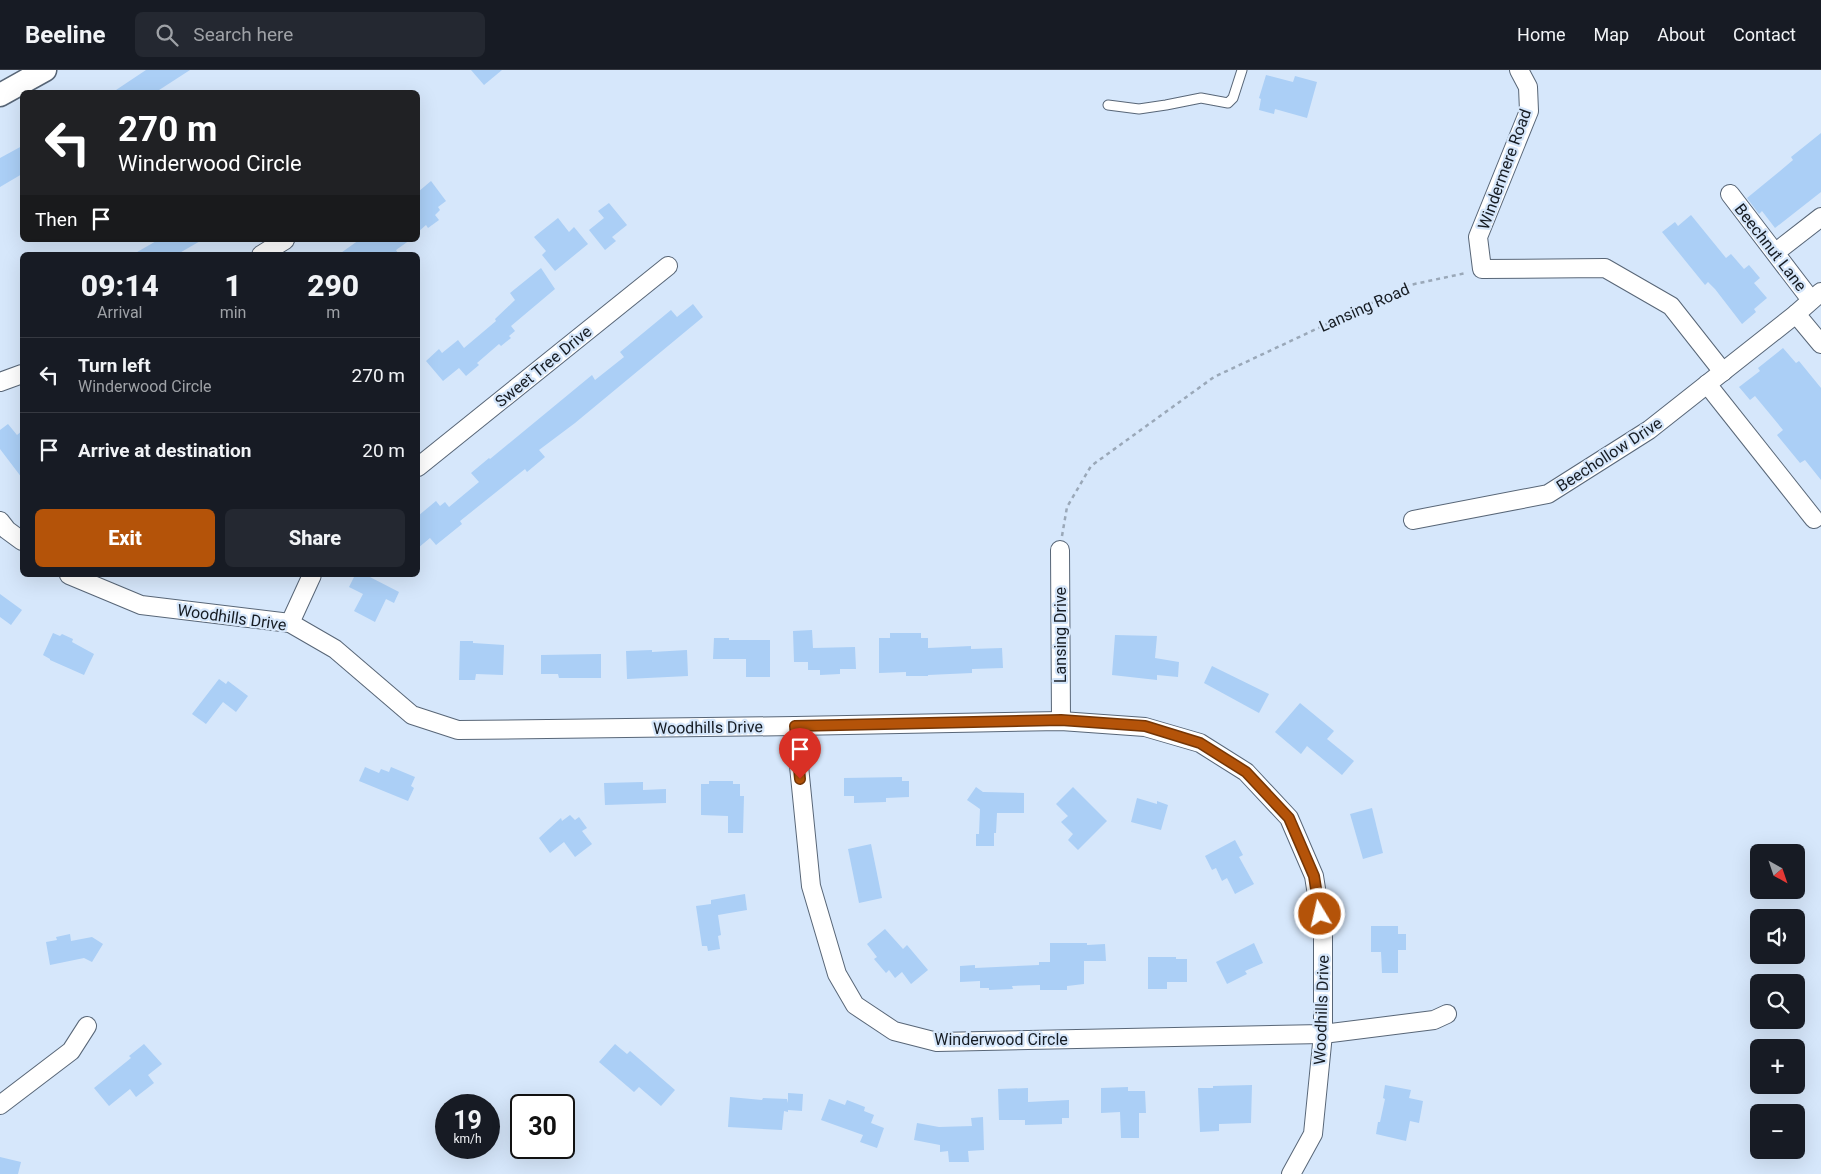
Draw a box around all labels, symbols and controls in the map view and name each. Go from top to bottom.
search box [135,12,485,57]
text: Beeline [25,21,105,49]
icon: search [153,21,181,49]
text: Search here [193,23,293,46]
text: Home [1517,24,1566,45]
text: Map [1594,24,1629,45]
text: About [1657,24,1705,45]
text: Contact [1733,24,1796,45]
street label: Windermere Road [1474,106,1535,232]
text: 270 m [118,109,217,150]
icon: left [35,110,100,175]
text: Winderwood Circle [118,151,302,176]
street label: Beechnut Lane [1731,200,1811,295]
icon: arrive [87,205,115,233]
text: Then [35,208,77,231]
text: 09:14 [81,268,159,303]
text: 1 [224,268,242,303]
text: 290 [307,268,359,303]
street label: Lansing Road [1316,279,1412,336]
text: Arrival [97,303,143,322]
text: min [220,303,246,322]
text: m [326,303,340,322]
street label: Sweet Tree Drive [491,322,595,411]
text: Turn left [78,354,151,377]
icon: left [35,361,63,389]
text: 270 m [352,364,405,387]
text: Winderwood Circle [78,377,212,396]
street label: Beechollow Drive [1553,413,1666,496]
icon: arrive [35,436,63,464]
text: Arrive at destination [78,439,251,462]
text: 20 m [362,439,405,462]
button: Exit [35,509,215,567]
button: Share [225,509,405,567]
street label: Lansing Drive [1051,587,1070,683]
street label: Woodhills Drive [176,600,288,635]
street label: Woodhills Drive [653,717,763,738]
pin [779,728,821,779]
icon: arrive [786,735,814,763]
north arrow [1750,844,1805,899]
map controls [1750,844,1805,1159]
position arrow [1293,887,1345,939]
button: sound [1750,909,1805,964]
street label: Woodhills Drive [1310,955,1333,1065]
button: search [1750,974,1805,1029]
street label: Winderwood Circle [934,1030,1068,1049]
button: + [1750,1039,1805,1094]
speed limit sign: 30 [510,1094,575,1159]
button: − [1750,1104,1805,1159]
text: 19 [453,1106,482,1135]
text: km/h [453,1132,482,1146]

